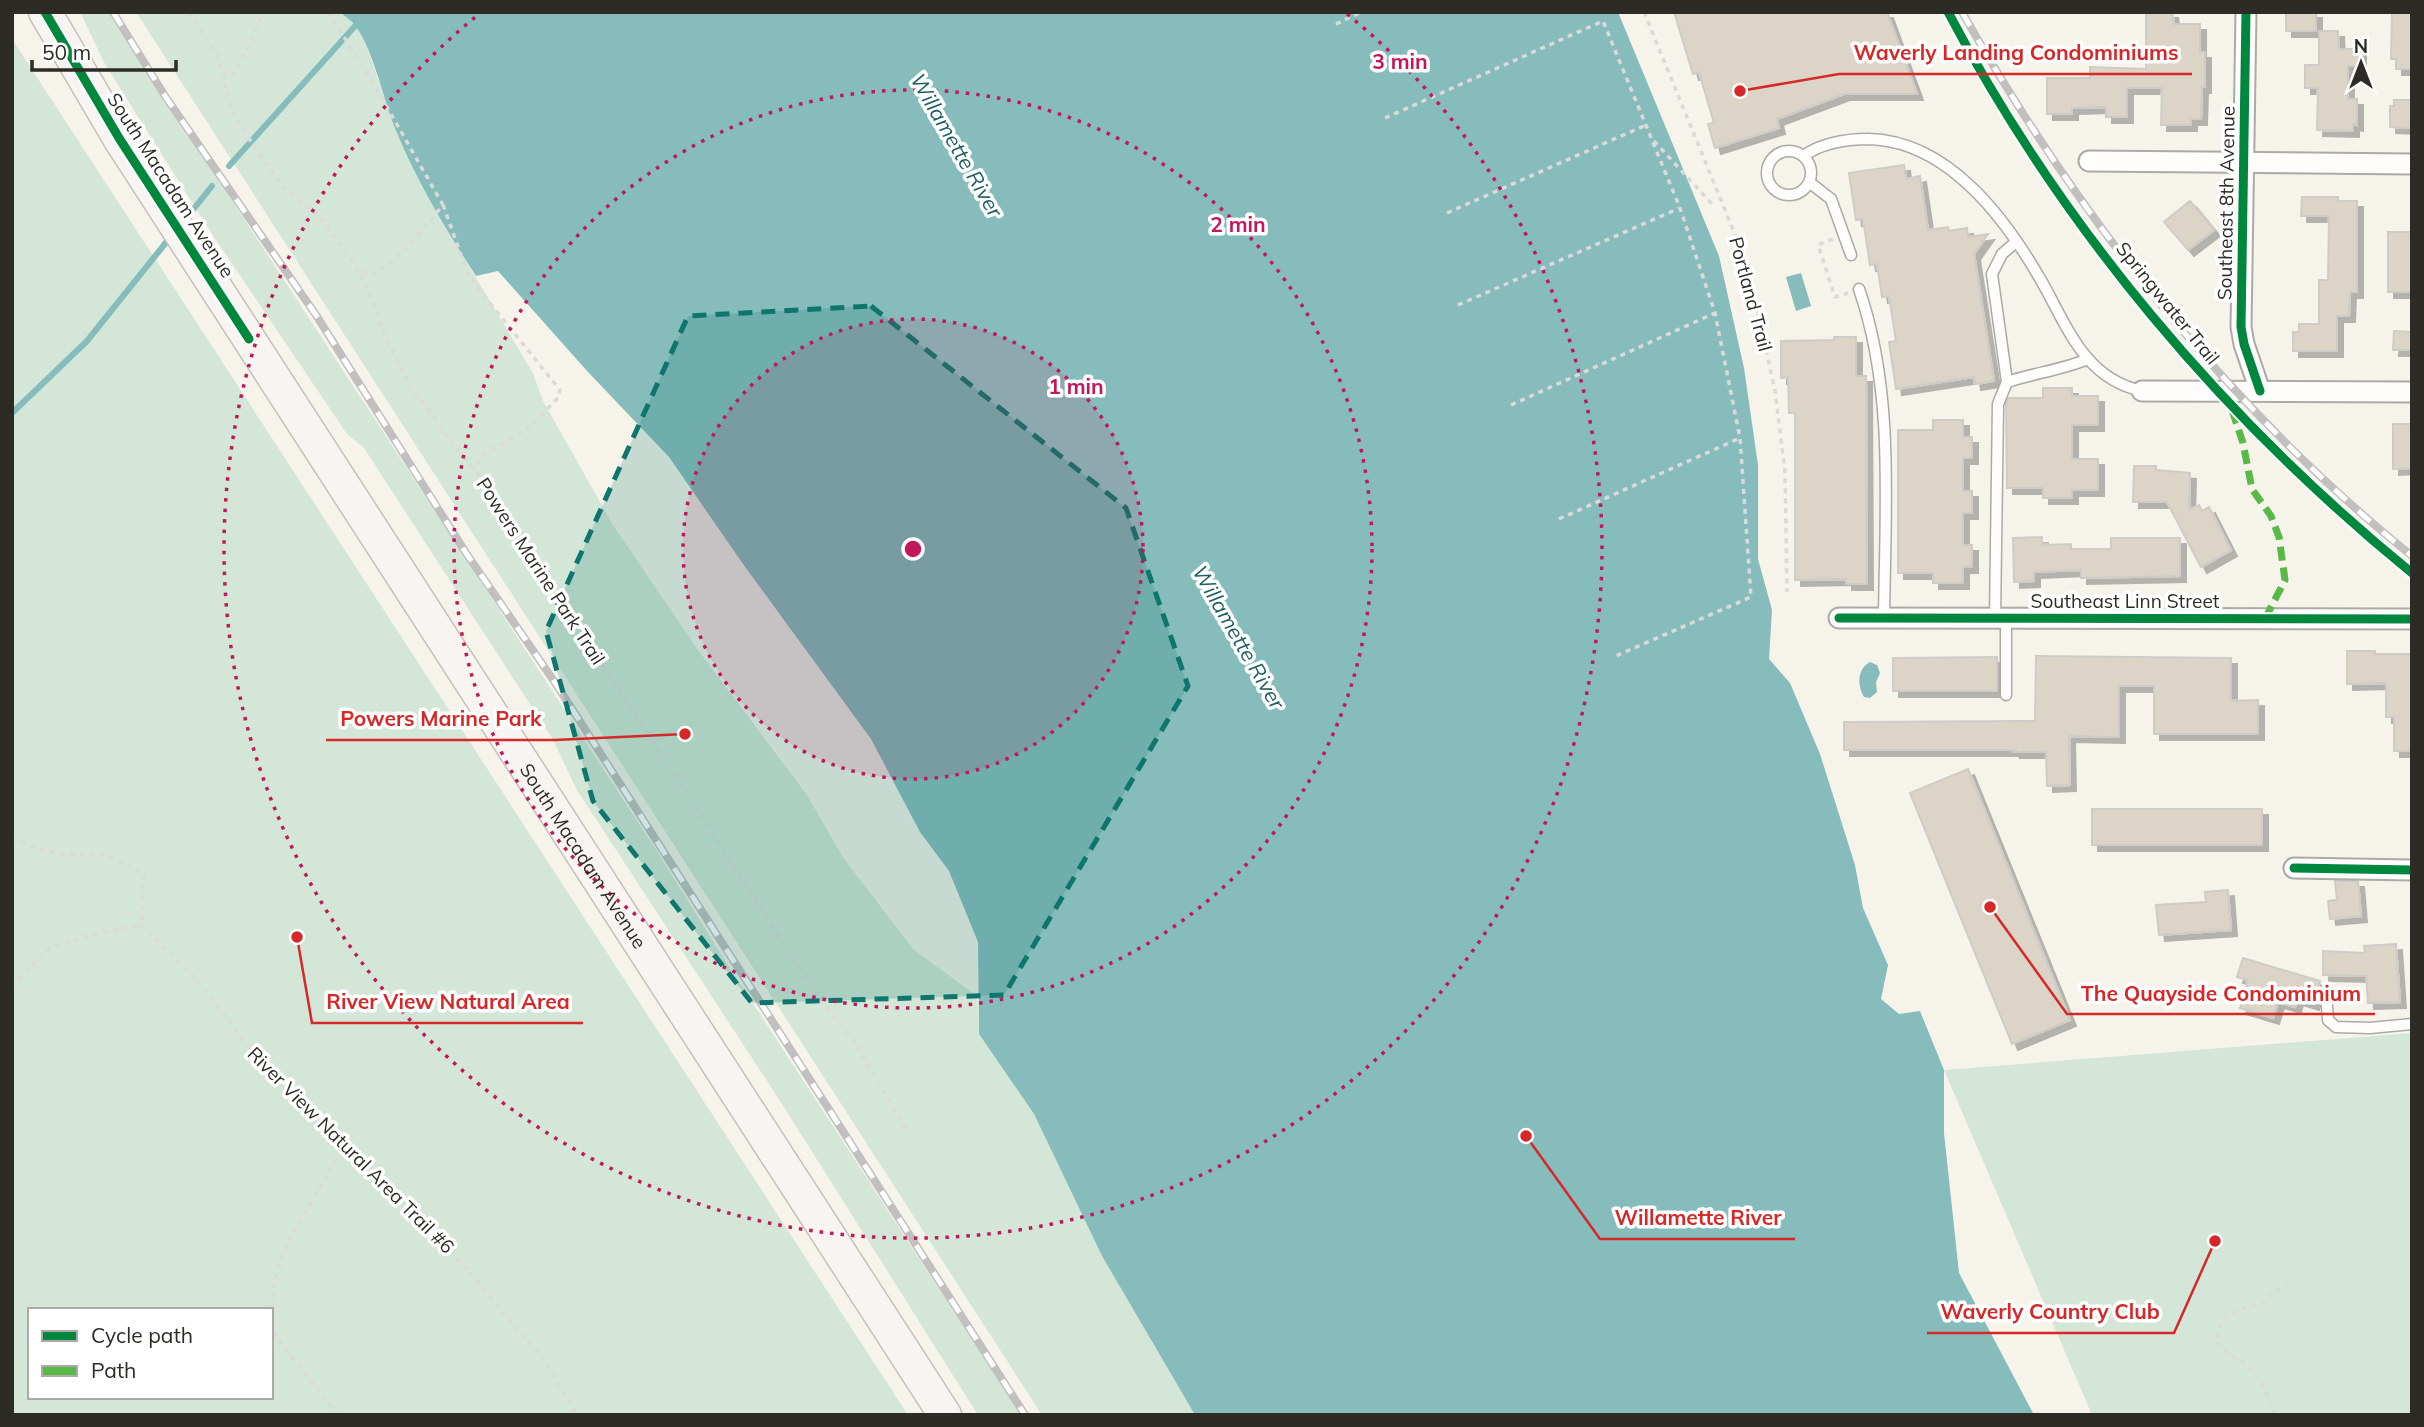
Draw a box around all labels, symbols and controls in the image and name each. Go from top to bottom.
scale bar [32,28,175,72]
north arrow [2326,28,2396,98]
callout: Waverly Landing Condominiums [1839,32,2192,74]
text: N [2354,34,2368,58]
text: 50 m [42,39,91,65]
text: Waverly Landing Condominiums [1854,39,2178,65]
text: 3 min [1372,48,1428,74]
water label: Willamette River [905,69,1009,223]
street label: South Macadam Avenue [102,88,240,282]
street label: Southeast 8th Avenue [2212,106,2240,300]
text: 2 min [1210,211,1266,237]
street label: Portland Trail [1724,234,1778,354]
street label: Springwater Trail [2111,237,2225,369]
text: 1 min [1048,373,1104,399]
street label: Powers Marine Park Trail [471,473,611,669]
centre of rings [901,537,925,561]
water label: Willamette River [1187,561,1291,715]
street label: Southeast Linn Street [2031,589,2220,613]
callout: Powers Marine Park [326,698,555,740]
text: Powers Marine Park [340,705,542,731]
street label: South Macadam Avenue [515,759,652,953]
callout: The Quayside Condominium [2067,972,2375,1014]
text: The Quayside Condominium [2081,980,2361,1006]
callout: River View Natural Area [312,981,583,1023]
text: River View Natural Area [326,988,570,1014]
street label: River View Natural Area Trail #6 [243,1042,459,1258]
callout: Willamette River [1600,1197,1795,1239]
text: Willamette River [1614,1204,1782,1230]
callout: Waverly Country Club [1927,1291,2174,1333]
text: Waverly Country Club [1940,1298,2160,1324]
legend [28,1308,273,1399]
text: Cycle path [91,1322,193,1348]
text: Path [91,1357,136,1383]

